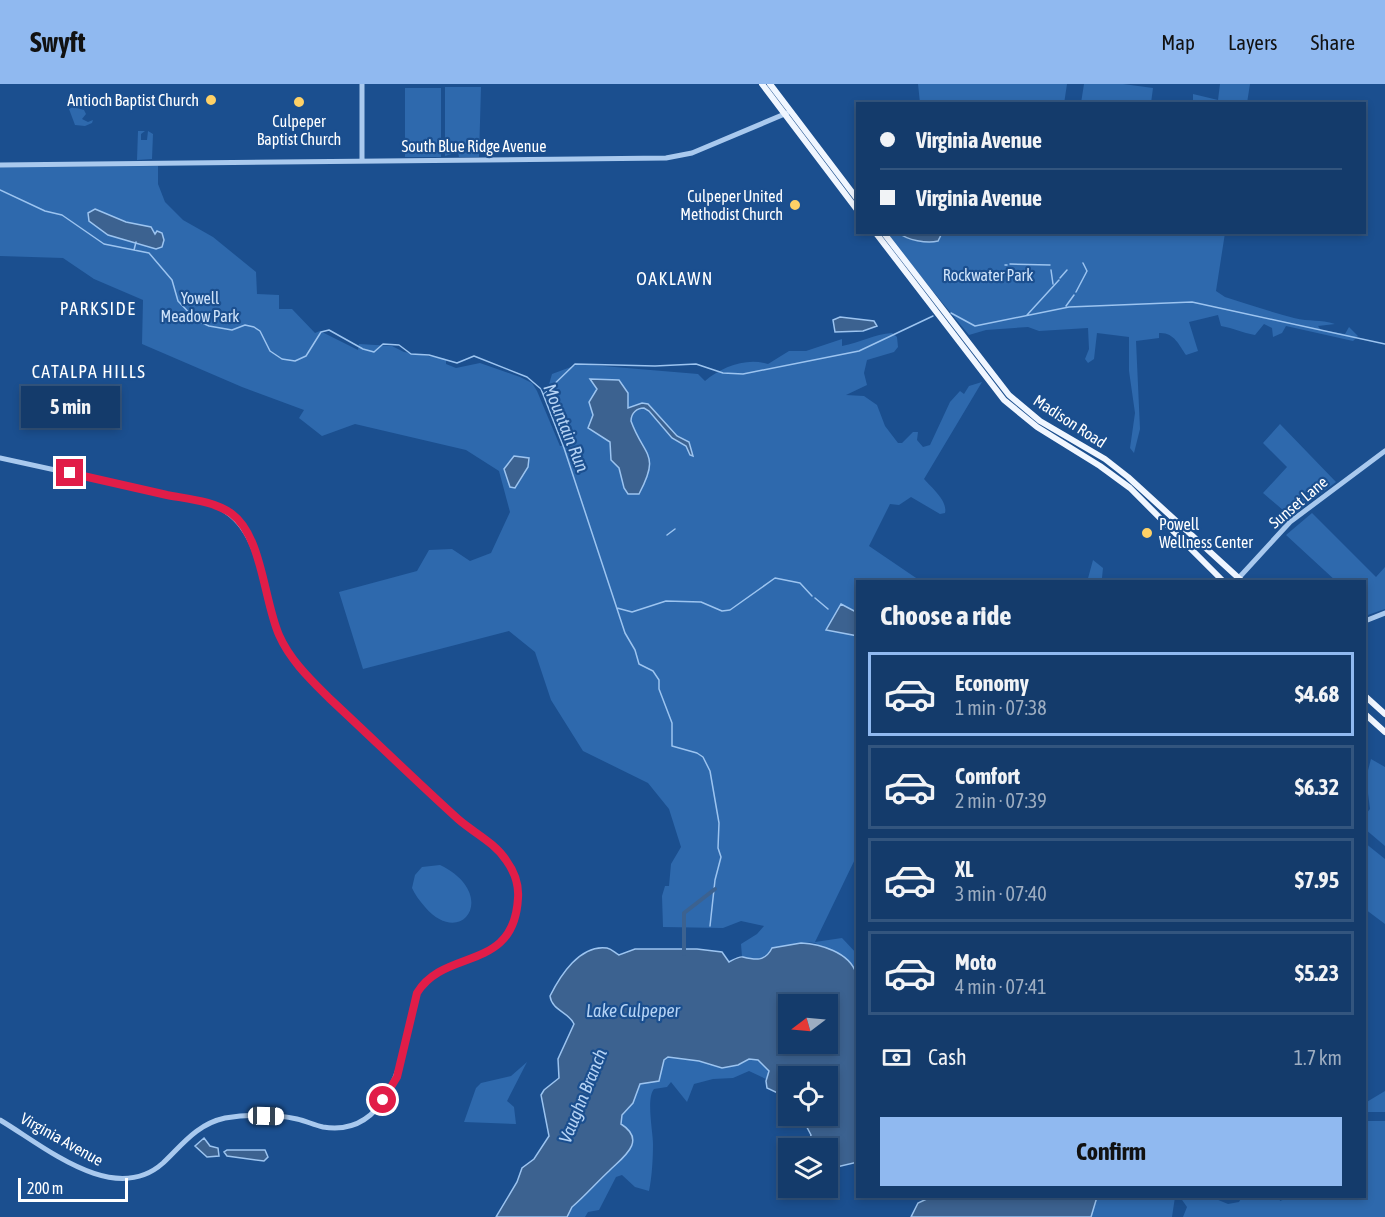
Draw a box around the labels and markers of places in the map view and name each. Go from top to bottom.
place label: Antioch Baptist Church [67,91,199,110]
marker: Antioch Baptist Church [204,93,218,107]
marker: Culpeper Baptist Church [292,95,306,109]
place label: Culpeper Baptist Church [257,112,341,149]
place label: Culpeper United Methodist Church [680,187,783,223]
marker: Culpeper United Methodist Church [788,198,802,212]
place label: Powell Wellness Center [1159,515,1253,551]
marker: Powell Wellness Center [1140,526,1154,540]

